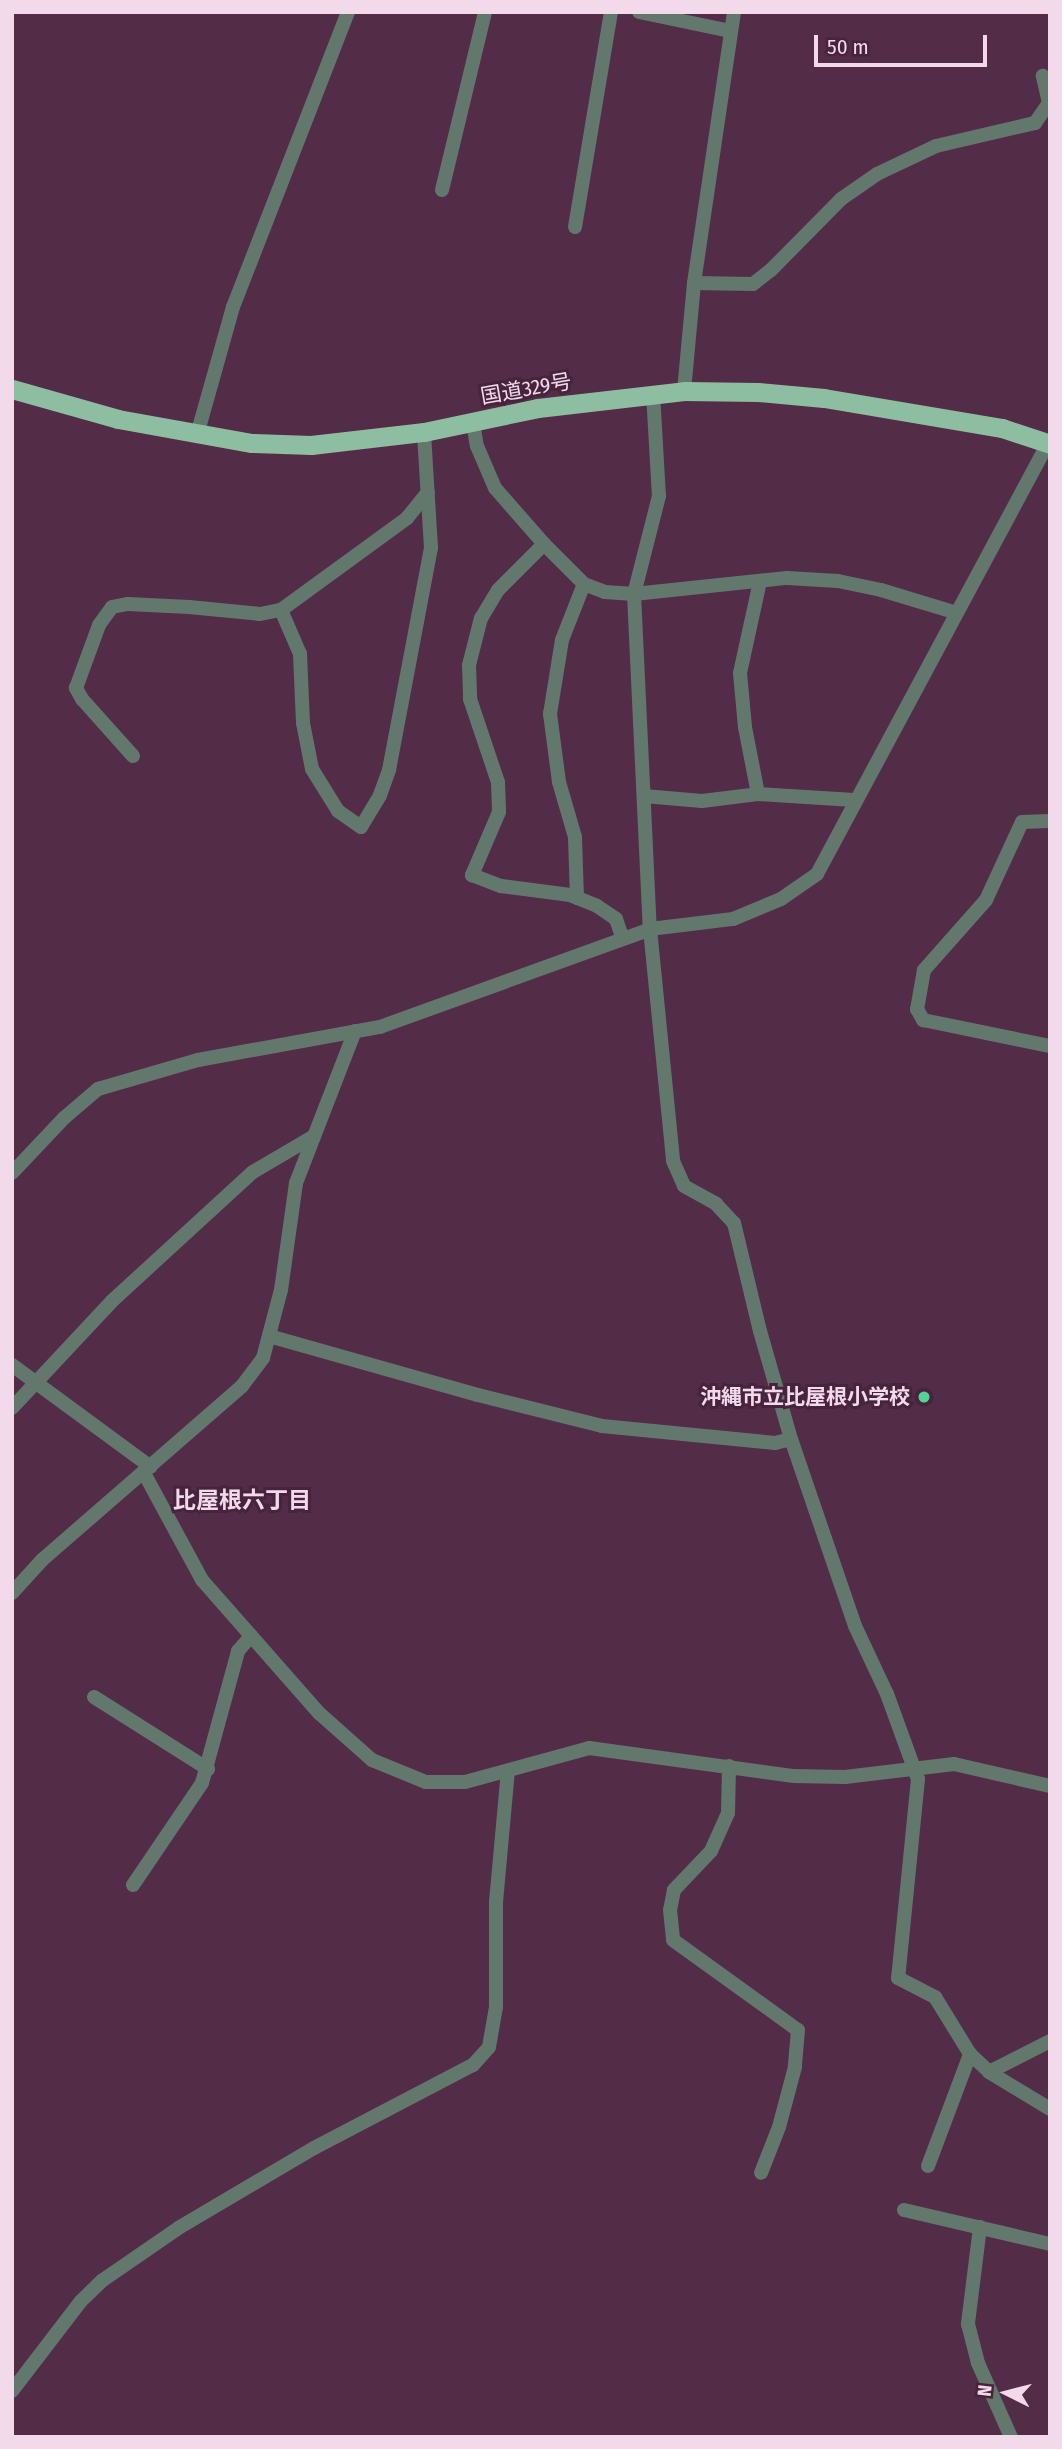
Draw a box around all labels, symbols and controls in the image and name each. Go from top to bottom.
scale bar [817,21,990,65]
text: 50 m [827,34,869,60]
street label: 国道329号 [479,369,573,409]
place label: 沖縄市立比屋根小学校 [700,1384,910,1410]
marker: 沖縄市立比屋根小学校 [916,1389,932,1405]
district label: 比屋根六丁目 [173,1486,311,1514]
north arrow [971,2358,1041,2428]
text: N [973,2384,997,2398]

